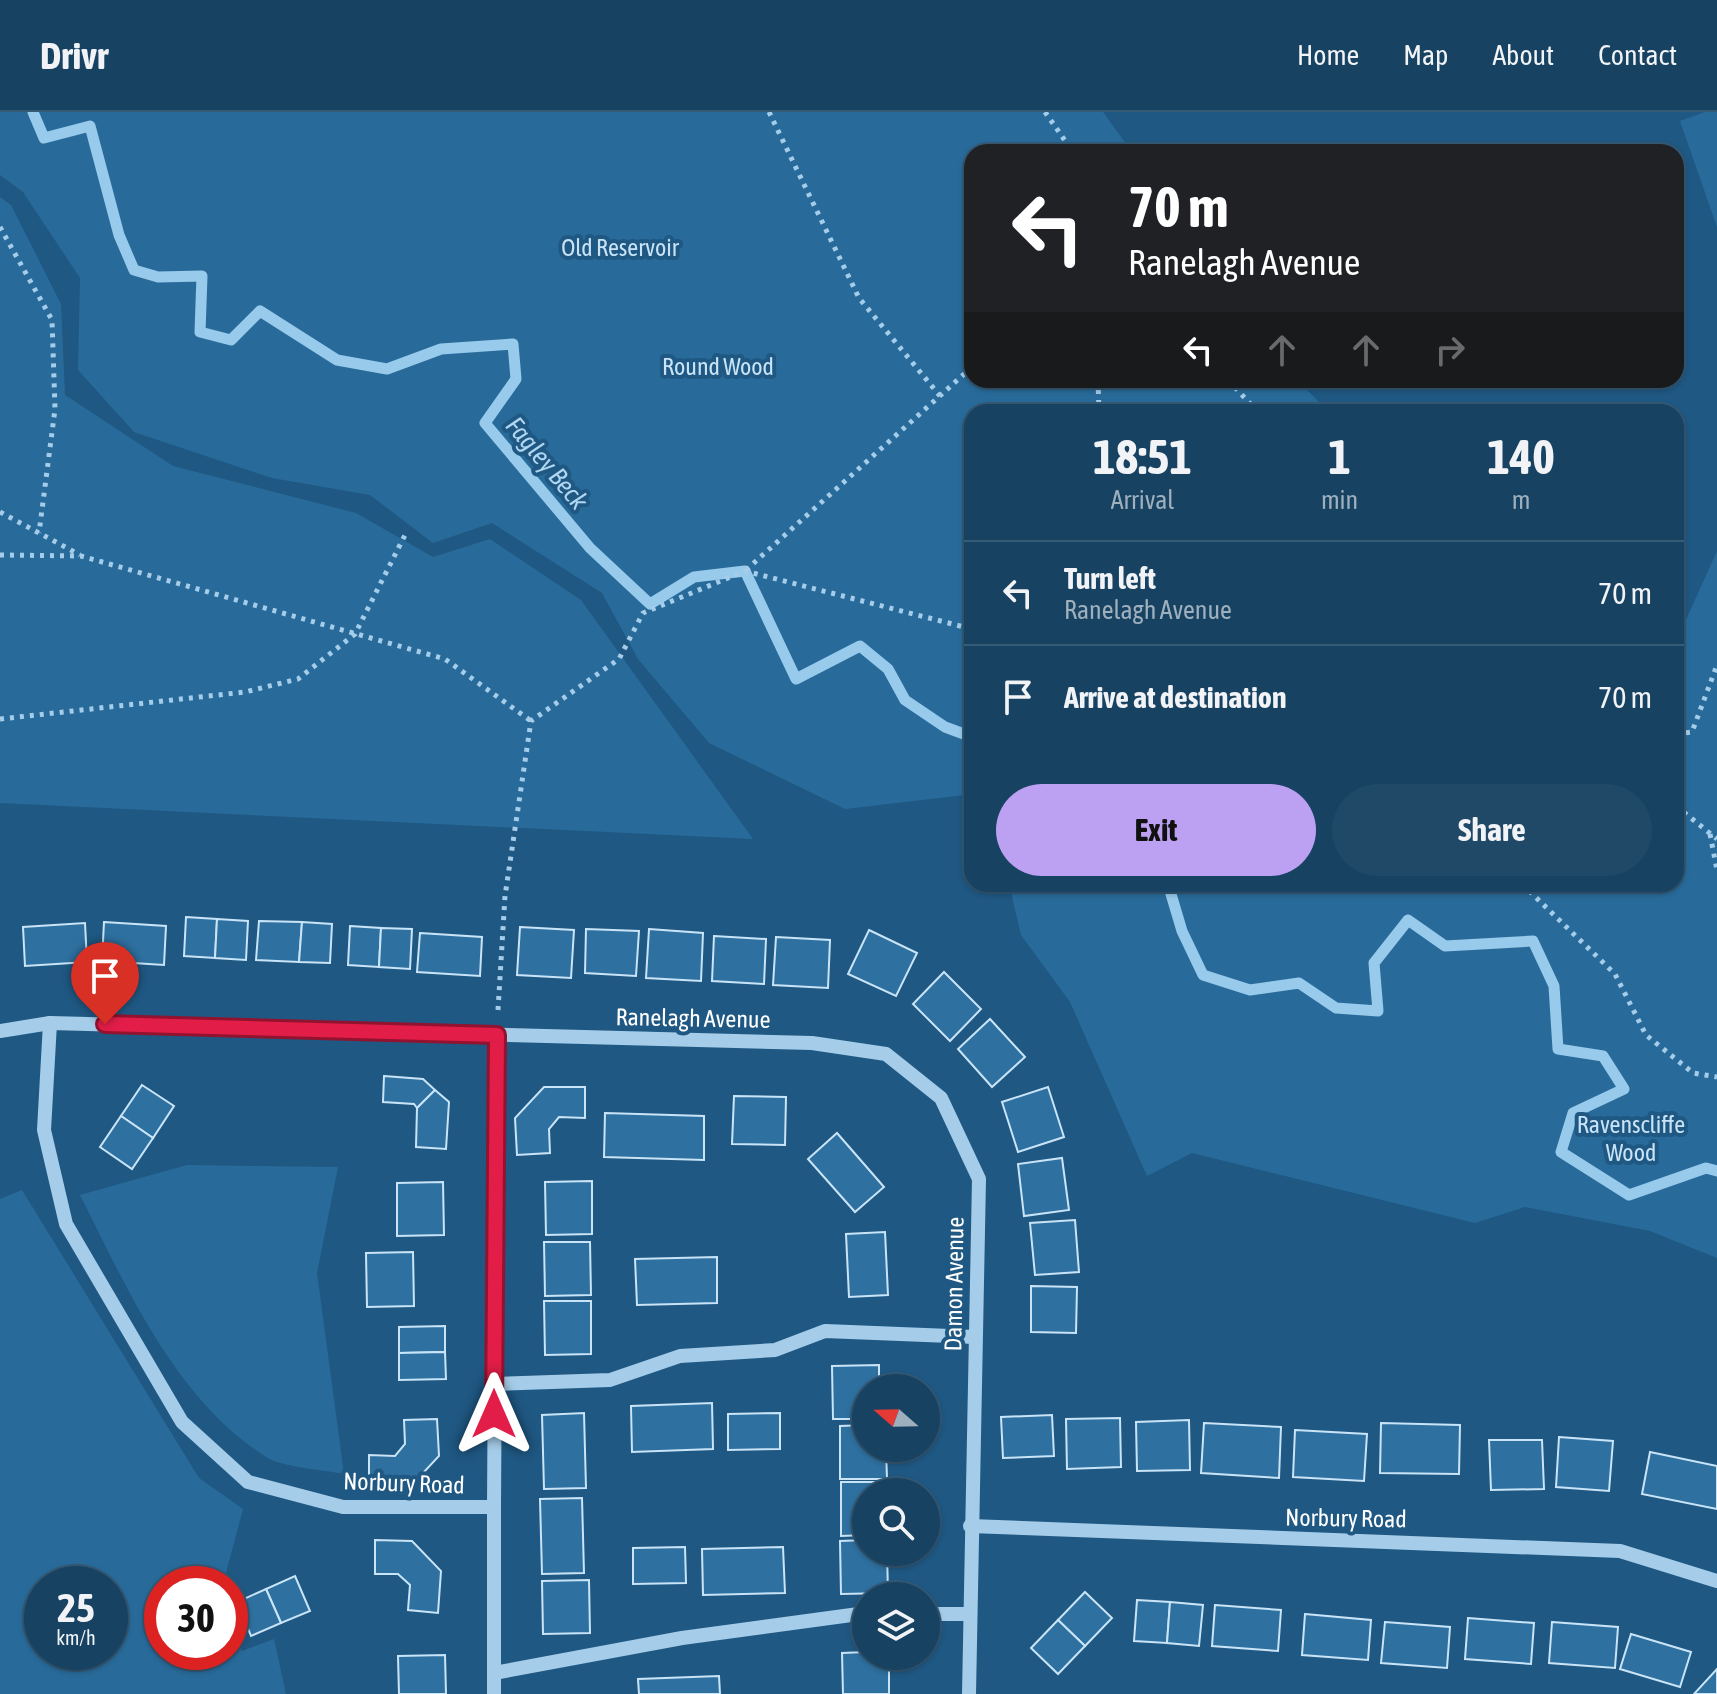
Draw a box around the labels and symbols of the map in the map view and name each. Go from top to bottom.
park label: Old Reservoir [561,234,680,261]
park label: Round Wood [662,353,774,380]
water label: Fagley Beck [500,411,595,516]
pin [71,942,139,1024]
street label: Ranelagh Avenue [615,1003,771,1033]
park label: Ravenscliffe Wood [1577,1111,1685,1166]
street label: Damon Avenue [939,1217,969,1351]
position arrow [452,1372,536,1456]
north arrow [852,1374,940,1462]
street label: Norbury Road [343,1467,465,1499]
street label: Norbury Road [1285,1503,1407,1533]
speed limit sign: 30 [144,1566,248,1670]

